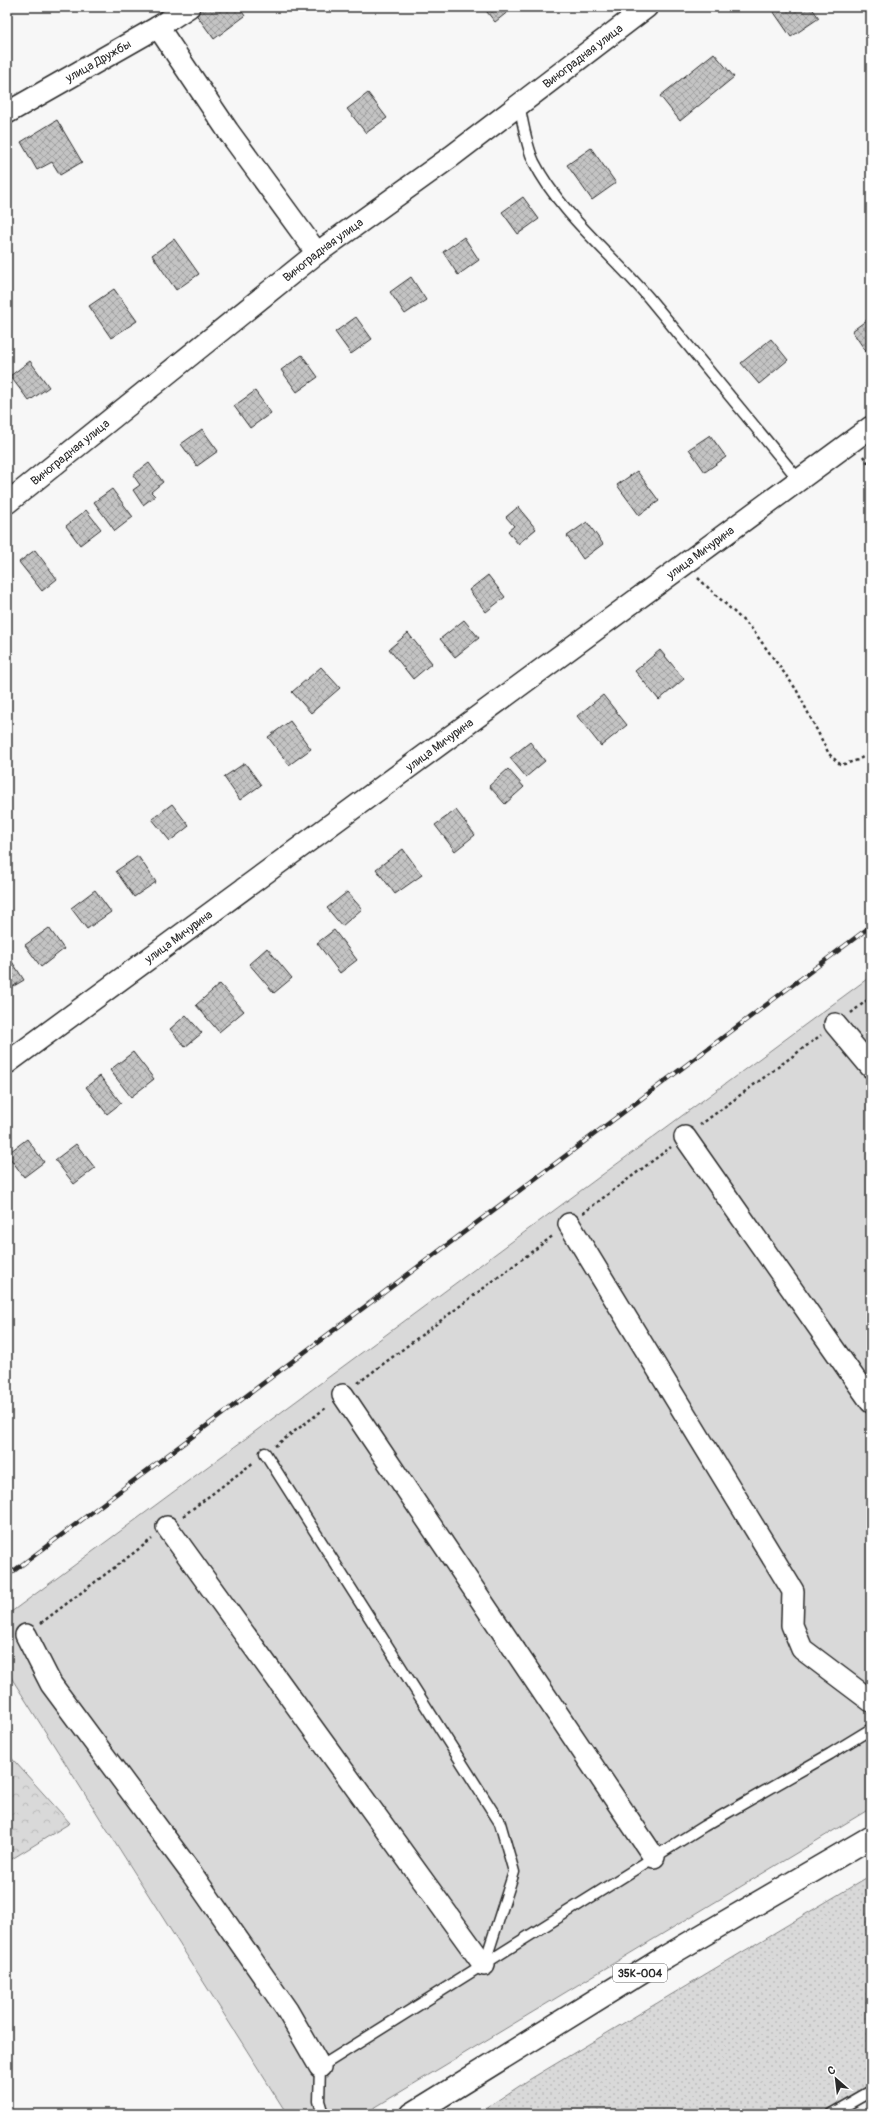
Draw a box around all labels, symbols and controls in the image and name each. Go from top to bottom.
street label: Виноградная улица [540,20,626,91]
street label: улица Дружбы [62,36,134,86]
street label: Виноградная улица [280,214,367,285]
street label: Виноградная улица [28,416,113,488]
street label: улица Мичурина [663,523,738,583]
street label: улица Мичурина [402,715,477,775]
street label: улица Мичурина [141,907,216,967]
road number: 35К-004 [613,1964,667,1982]
north arrow [816,2059,856,2099]
text: С [825,2063,838,2078]

